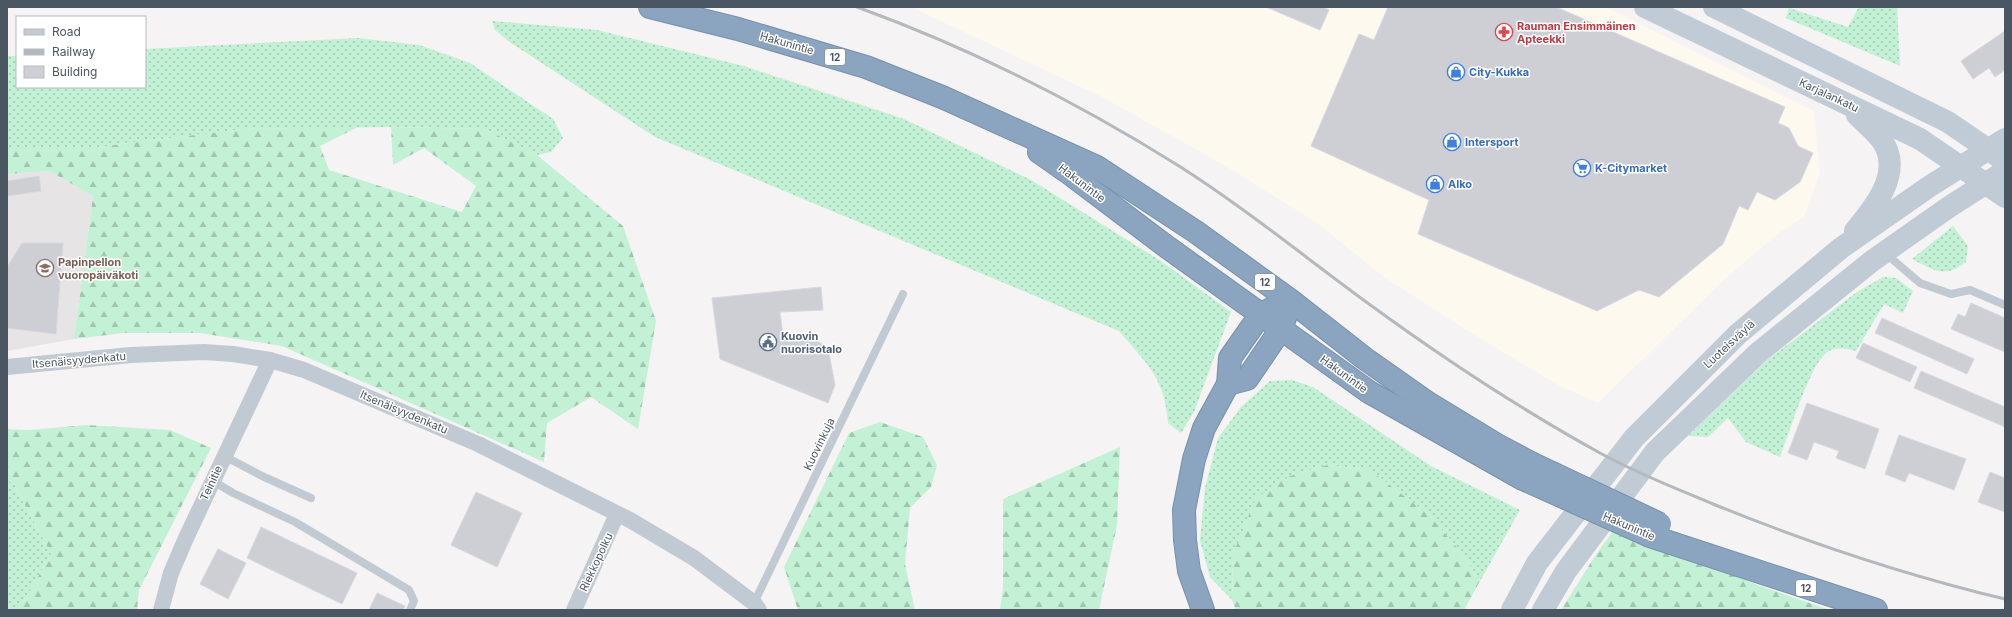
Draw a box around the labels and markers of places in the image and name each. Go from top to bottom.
place label: Rauman Ensimmäinen Apteekki [1517,19,1636,46]
pharmacy icon: Rauman Ensimmäinen Apteekki [1494,22,1514,42]
shop icon: City-Kukka [1446,62,1466,82]
place label: City-Kukka [1469,65,1529,79]
shop icon: Intersport [1442,132,1462,152]
place label: Intersport [1465,135,1518,149]
supermarket icon: K-Citymarket [1572,158,1592,178]
place label: K-Citymarket [1595,161,1667,175]
shop icon: Alko [1425,174,1445,194]
place label: Alko [1448,177,1472,191]
place label: Papinpellon vuoropäiväkoti [58,255,138,282]
school or university icon: Papinpellon vuoropäiväkoti [35,258,55,278]
place label: Kuovin nuorisotalo [781,329,842,356]
public building icon: Kuovin nuorisotalo [758,332,778,352]

